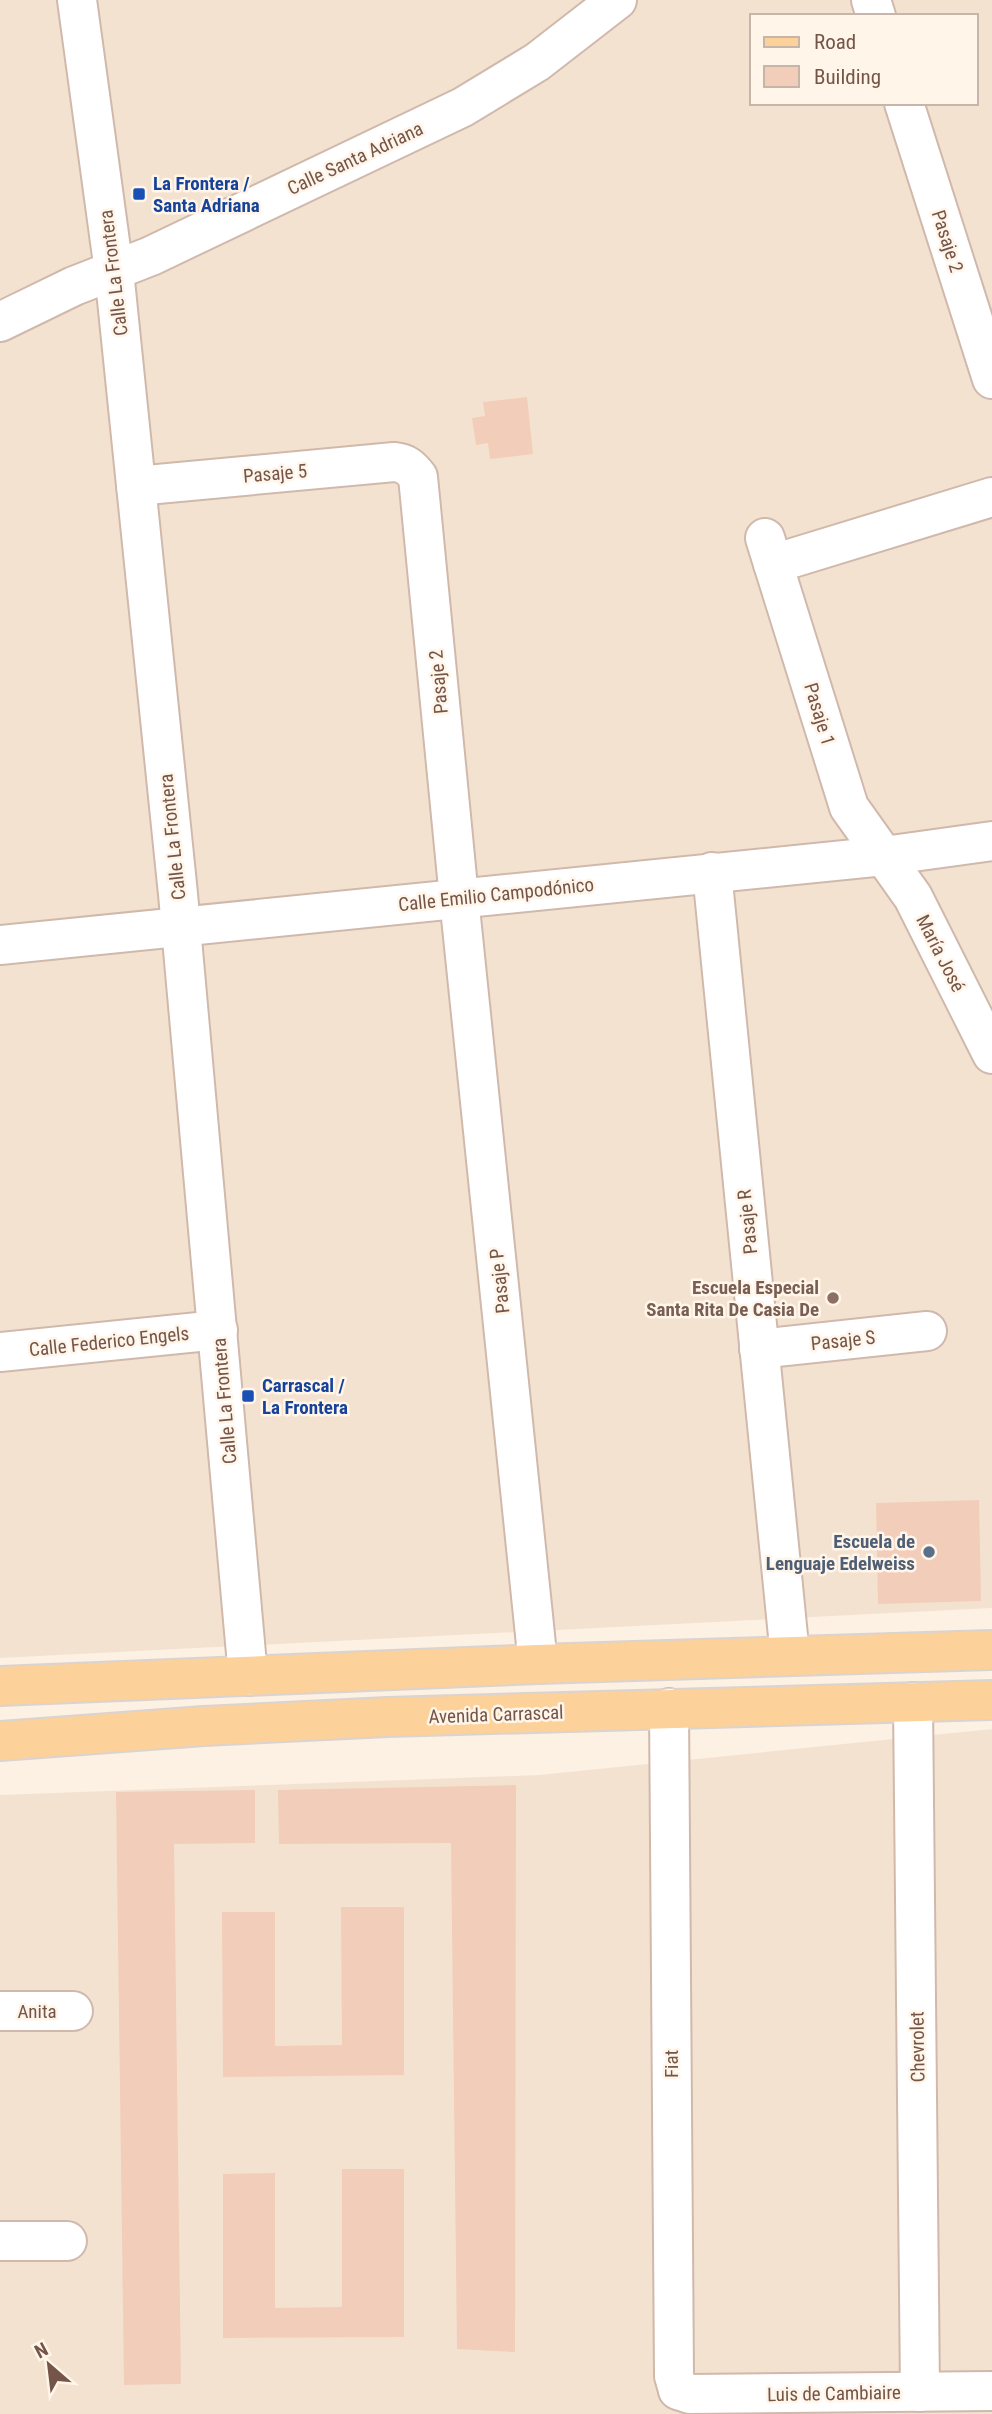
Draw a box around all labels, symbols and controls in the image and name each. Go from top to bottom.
legend [750,14,978,105]
text: Road [814,30,856,54]
text: Building [814,65,881,89]
street label: Calle Santa Adriana [284,117,427,200]
place label: La Frontera / Santa Adriana [153,172,260,217]
marker: La Frontera / Santa Adriana [131,186,147,202]
street label: Pasaje 2 [927,207,968,275]
street label: Calle La Frontera [94,209,133,337]
street label: Pasaje 5 [242,459,308,488]
street label: Pasaje 2 [424,649,453,715]
street label: Pasaje 1 [799,680,840,748]
street label: Calle La Frontera [154,773,191,901]
street label: Calle Emilio Campodónico [397,873,595,916]
street label: María José [911,911,970,996]
street label: Pasaje R [733,1188,762,1255]
street label: Pasaje P [485,1247,514,1315]
place label: Escuela Especial Santa Rita De Casia De [646,1276,819,1321]
marker: Escuela Especial Santa Rita De Casia De [825,1290,841,1306]
street label: Calle Federico Engels [28,1322,190,1361]
street label: Pasaje S [810,1326,877,1355]
street label: Calle La Frontera [208,1337,241,1465]
place label: Carrascal / La Frontera [262,1374,348,1419]
marker: Carrascal / La Frontera [240,1388,256,1404]
place label: Escuela de Lenguaje Edelweiss [766,1530,915,1575]
marker: Escuela de Lenguaje Edelweiss [921,1544,937,1560]
street label: Avenida Carrascal [428,1701,564,1728]
street label: Anita [17,2000,57,2023]
street label: Chevrolet [905,2011,930,2083]
street label: Fiat [660,2050,683,2078]
north arrow [14,2330,84,2400]
text: N [31,2338,52,2363]
street label: Luis de Cambiaire [767,2381,901,2406]

